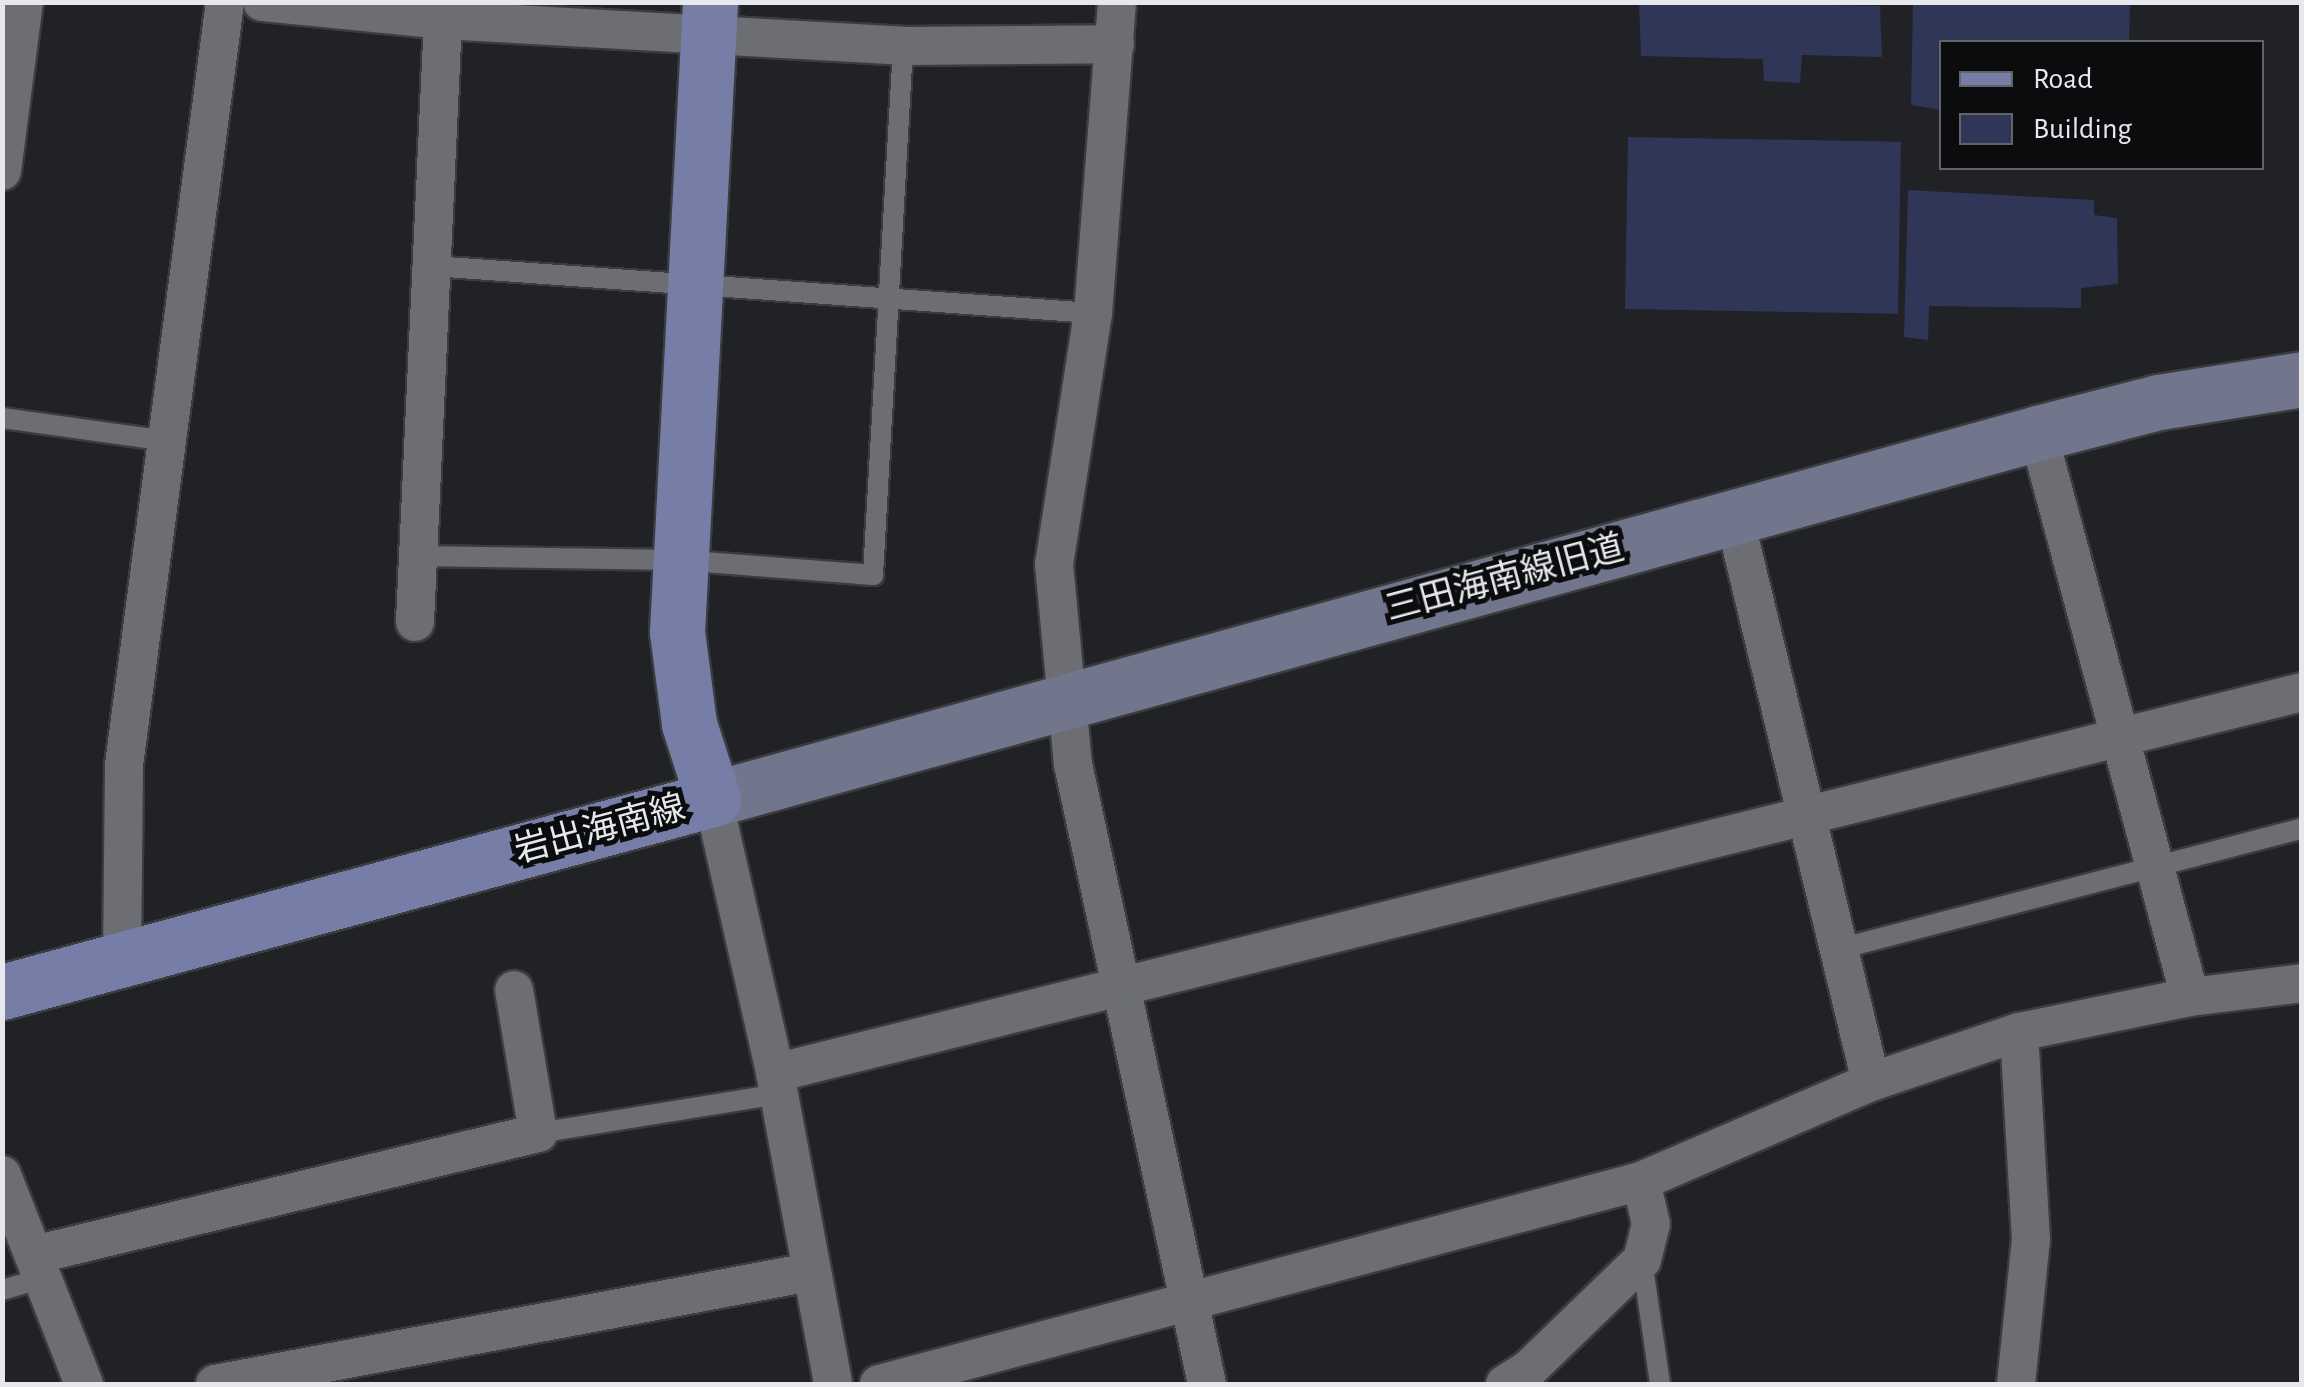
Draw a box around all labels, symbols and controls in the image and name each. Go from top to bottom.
legend [1939,40,2264,170]
text: Road [2033,64,2093,94]
text: Building [2033,114,2132,144]
street label: 三田海南線旧道 [1381,527,1629,631]
street label: 岩出海南線 [510,787,690,873]

